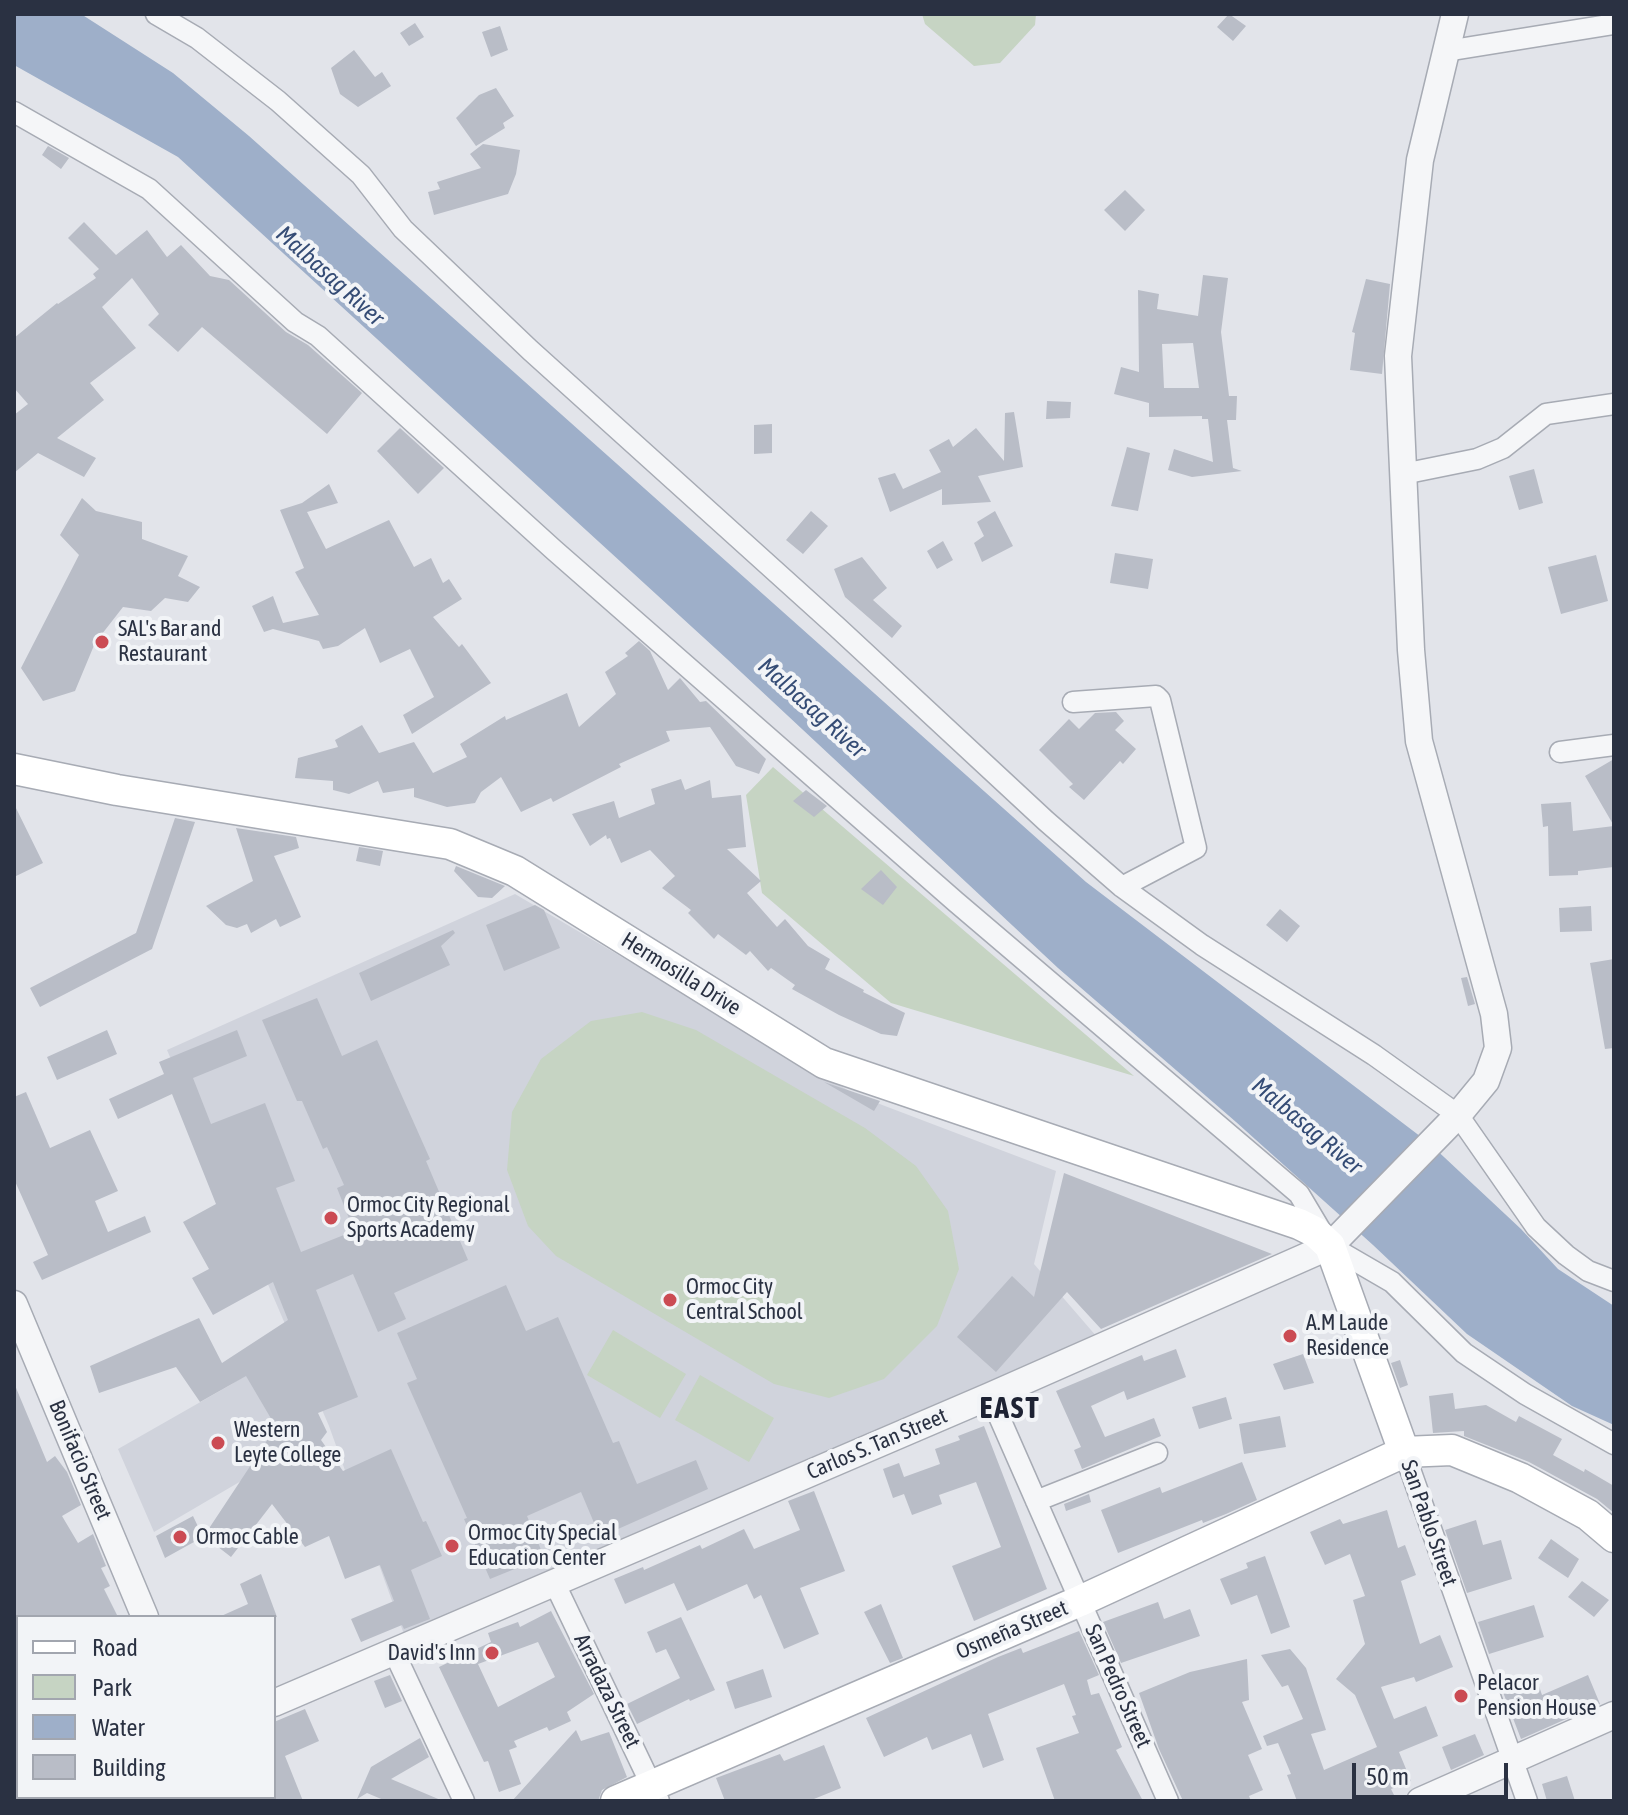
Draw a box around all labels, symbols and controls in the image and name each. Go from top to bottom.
water label: Malbasag River [270,220,390,332]
place label: SAL's Bar and Restaurant [118,616,221,668]
marker: SAL's Bar and Restaurant [93,633,111,651]
water label: Malbasag River [752,652,872,764]
street label: Hermosilla Drive [616,927,746,1021]
water label: Malbasag River [1246,1071,1368,1181]
place label: Ormoc City Regional Sports Academy [347,1192,510,1244]
marker: Ormoc City Regional Sports Academy [322,1209,340,1227]
place label: Ormoc City Central School [686,1274,803,1326]
marker: Ormoc City Central School [661,1291,679,1309]
place label: A.M Laude Residence [1306,1310,1389,1362]
marker: A.M Laude Residence [1281,1327,1299,1345]
district label: EAST [979,1391,1041,1427]
street label: Bonifacio Street [43,1396,117,1524]
street label: Carlos S. Tan Street [803,1403,951,1485]
place label: Western Leyte College [234,1417,341,1468]
marker: Western Leyte College [209,1434,227,1452]
street label: San Pablo Street [1395,1457,1463,1589]
place label: Ormoc City Special Education Center [468,1520,617,1572]
place label: Ormoc Cable [196,1524,299,1550]
marker: Ormoc Cable [171,1528,189,1546]
marker: Ormoc City Special Education Center [443,1537,461,1555]
street label: Osmeña Street [952,1595,1072,1665]
legend [16,1615,276,1799]
street label: San Pedro Street [1079,1620,1157,1752]
street label: Arradaza Street [568,1630,646,1752]
text: Road [92,1634,138,1661]
place label: David's Inn [388,1640,476,1666]
marker: David's Inn [483,1644,501,1662]
place label: Pelacor Pension House [1477,1670,1597,1722]
text: Park [92,1674,132,1701]
marker: Pelacor Pension House [1452,1687,1470,1705]
text: Water [92,1714,145,1741]
scale bar [1356,1747,1512,1797]
text: Building [92,1754,165,1781]
text: 50 m [1366,1763,1409,1790]

